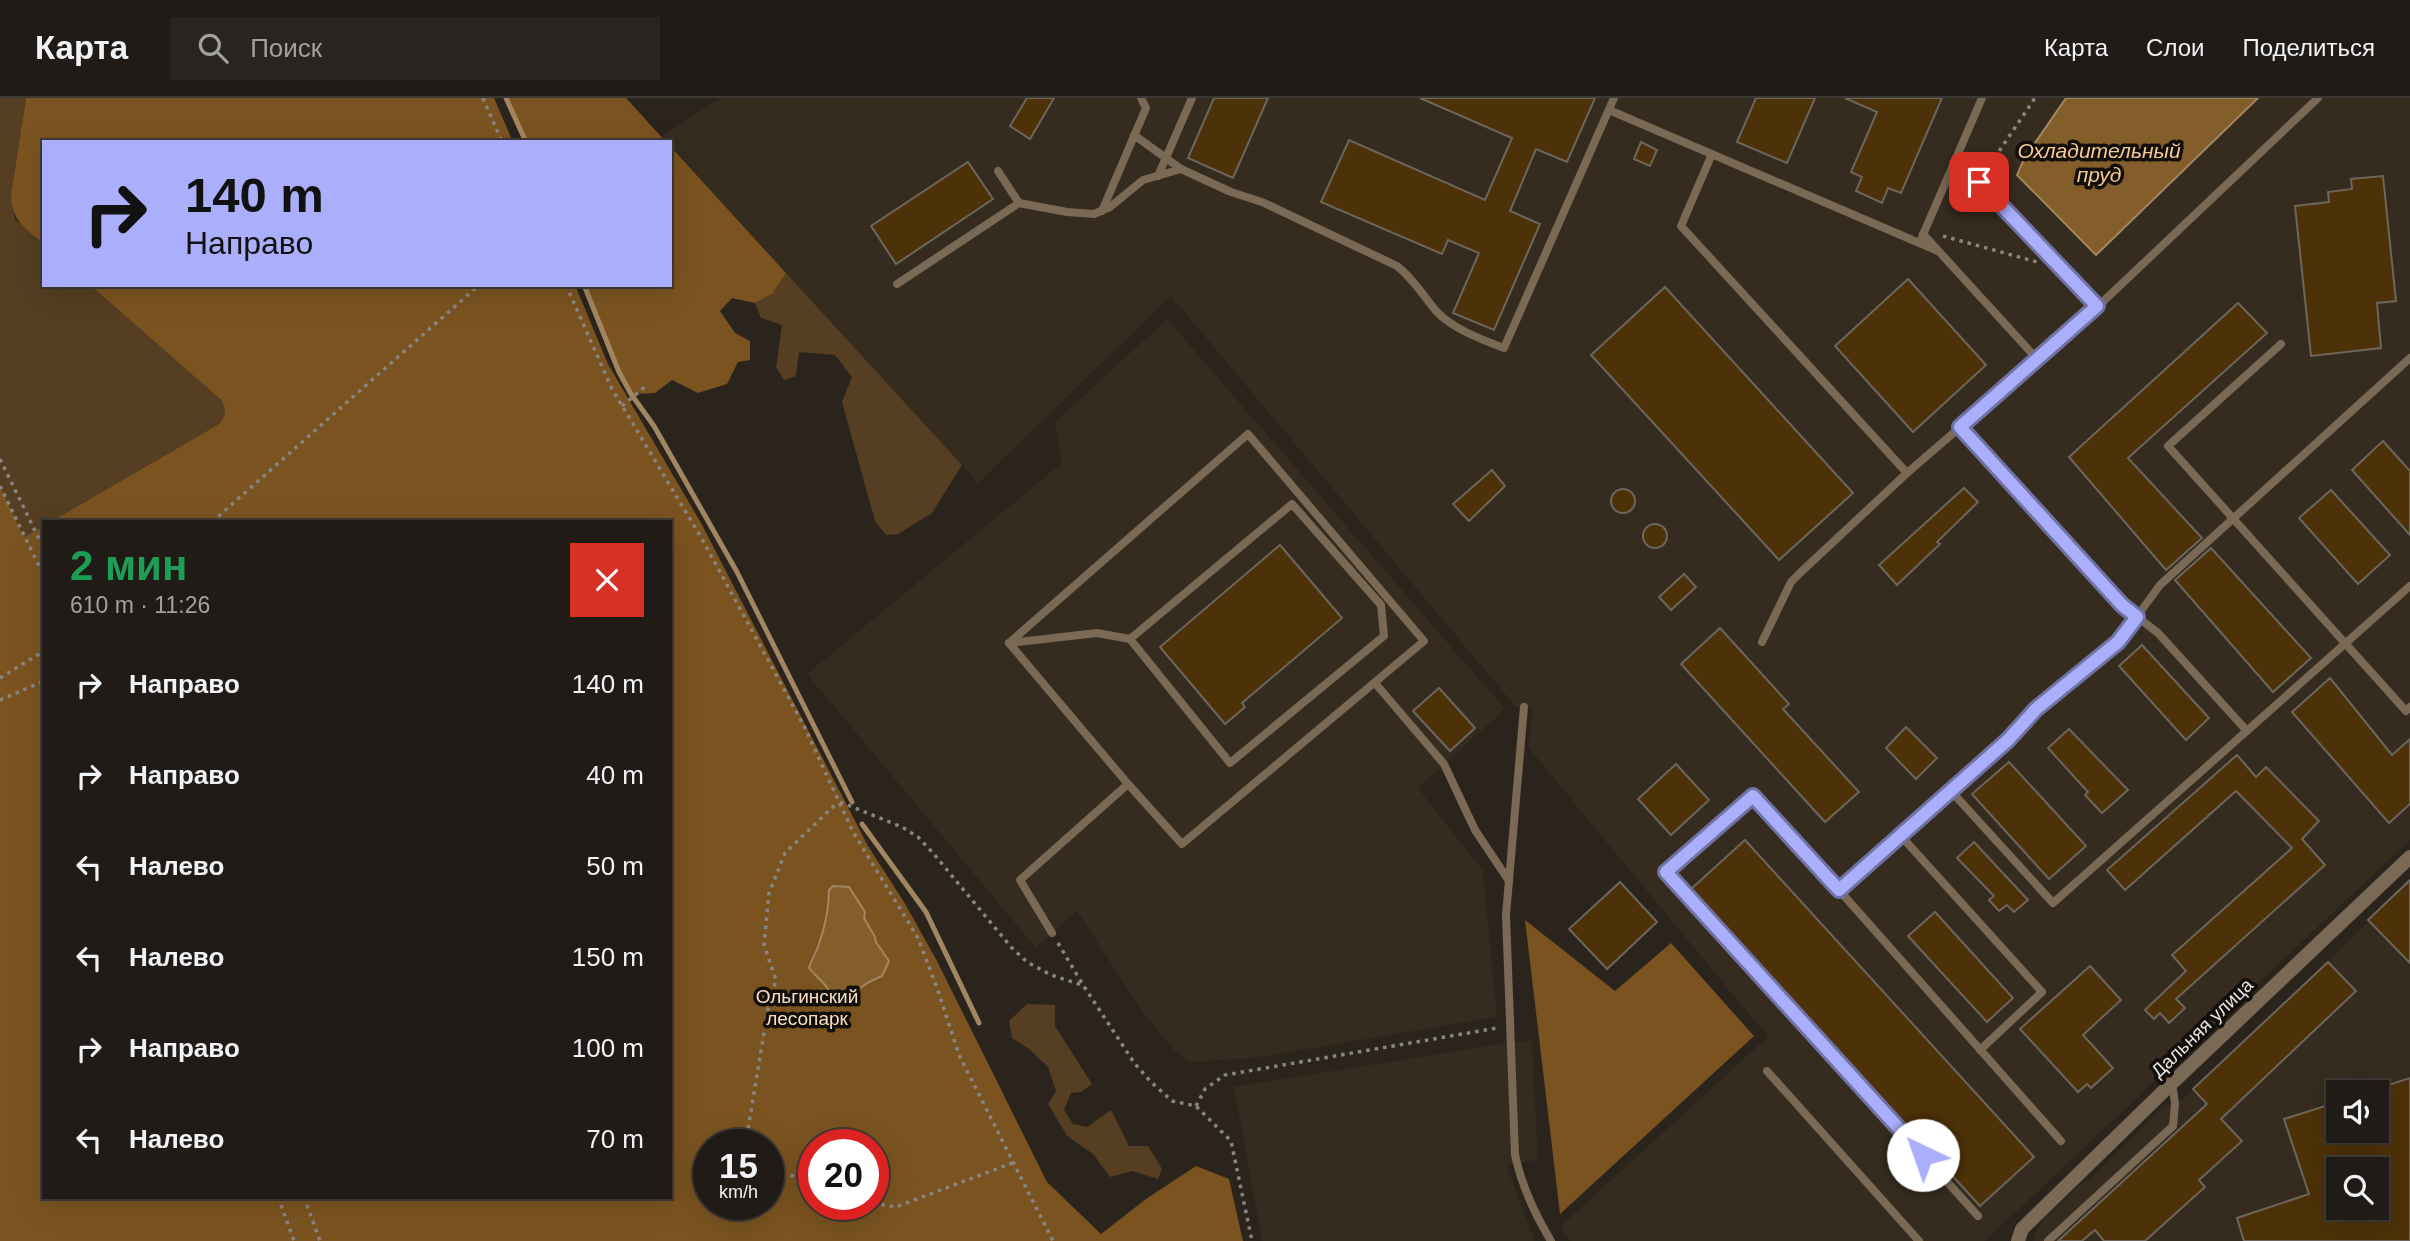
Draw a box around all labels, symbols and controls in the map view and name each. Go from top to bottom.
search box [170,17,660,80]
text: Карта [35,29,128,66]
icon: search [194,29,232,67]
text: Поиск [250,33,322,63]
text: Карта [2044,34,2108,61]
text: Слои [2146,34,2204,61]
text: Поделиться [2242,34,2375,61]
water label: Охладительный пруд [2017,139,2181,186]
pin [1949,152,2009,212]
icon: arrive [1960,163,1998,201]
icon: right [70,168,161,259]
text: 140 m [185,168,324,222]
text: Направо [185,225,313,261]
text: 2 мин [70,542,187,589]
button: close [570,543,644,617]
text: 610 m · 11:26 [70,592,210,618]
icon: right [70,666,108,704]
text: Направо [129,669,240,699]
text: 140 m [572,669,644,699]
icon: right [70,757,108,795]
text: Направо [129,760,240,790]
text: 40 m [586,760,644,790]
icon: left [70,848,108,886]
text: Налево [129,851,224,881]
text: 50 m [586,851,644,881]
icon: left [70,939,108,977]
text: Налево [129,942,224,972]
text: 150 m [572,942,644,972]
street label: Дальняя улица [2147,974,2257,1082]
park label: Ольгинский лесопарк [756,986,858,1029]
icon: right [70,1030,108,1068]
text: Направо [129,1033,240,1063]
text: 100 m [572,1033,644,1063]
map controls [2326,1080,2389,1220]
button: sound [2326,1080,2389,1143]
position arrow [1886,1118,1960,1192]
icon: left [70,1121,108,1159]
text: Налево [129,1124,224,1154]
text: 70 m [586,1124,644,1154]
speed limit sign: 20 [798,1129,889,1220]
text: 15 [719,1146,758,1185]
button: search [2326,1157,2389,1220]
text: km/h [719,1182,758,1202]

